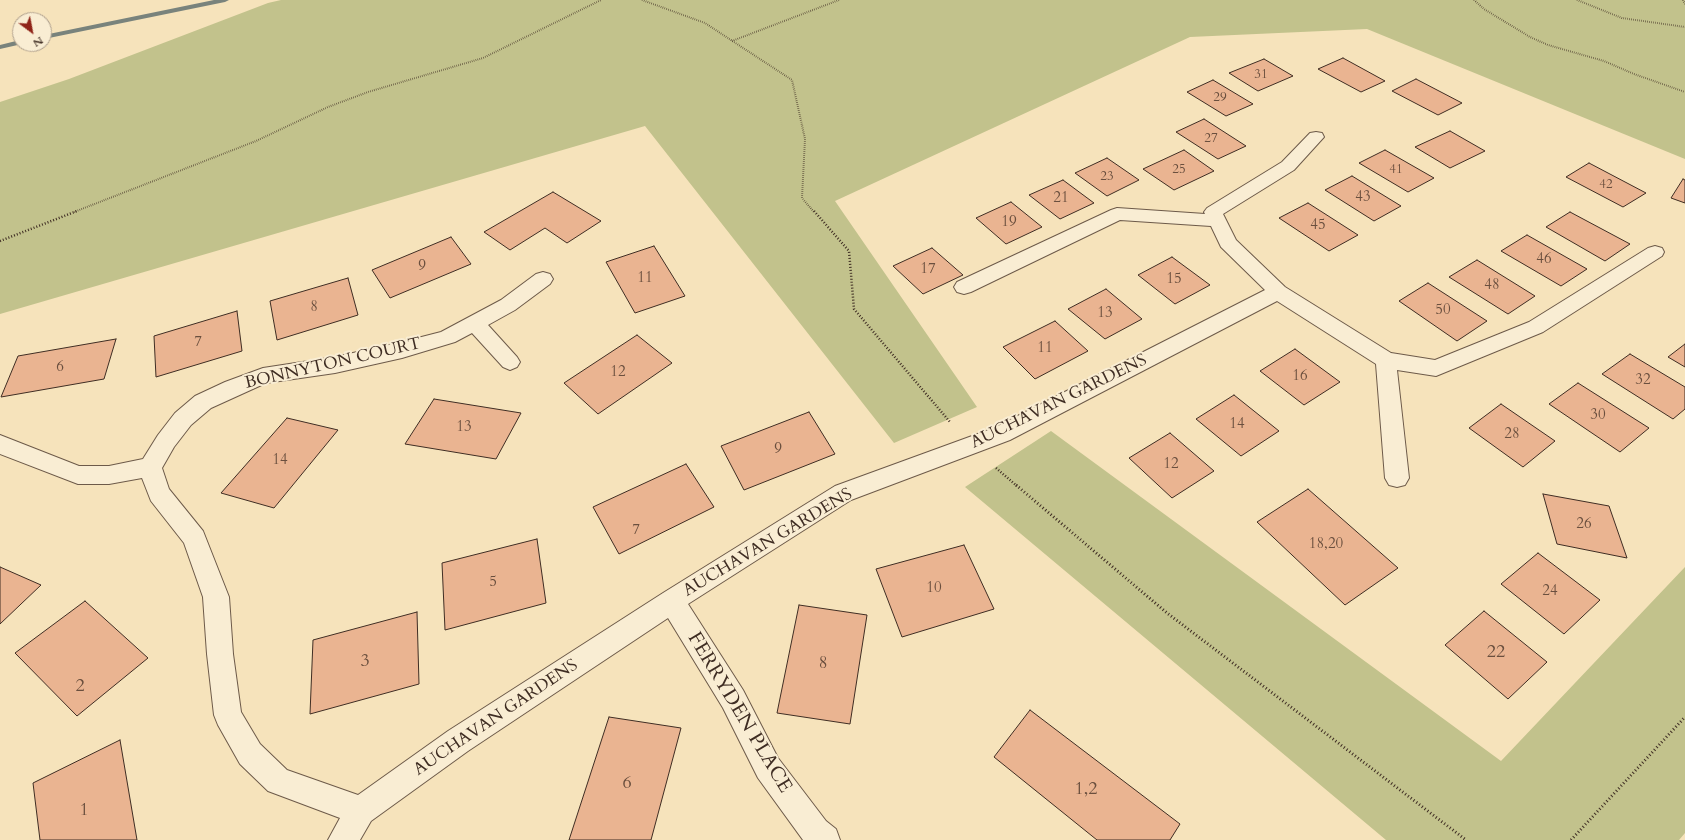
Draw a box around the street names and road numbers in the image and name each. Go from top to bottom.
street label: BONNYTON COURT [243,334,423,394]
street label: AUCHAVAN GARDENS [968,350,1150,454]
street label: AUCHAVAN GARDENS [680,484,856,602]
street label: FERRYDEN PLACE [682,628,796,798]
street label: AUCHAVAN GARDENS [410,655,582,781]

